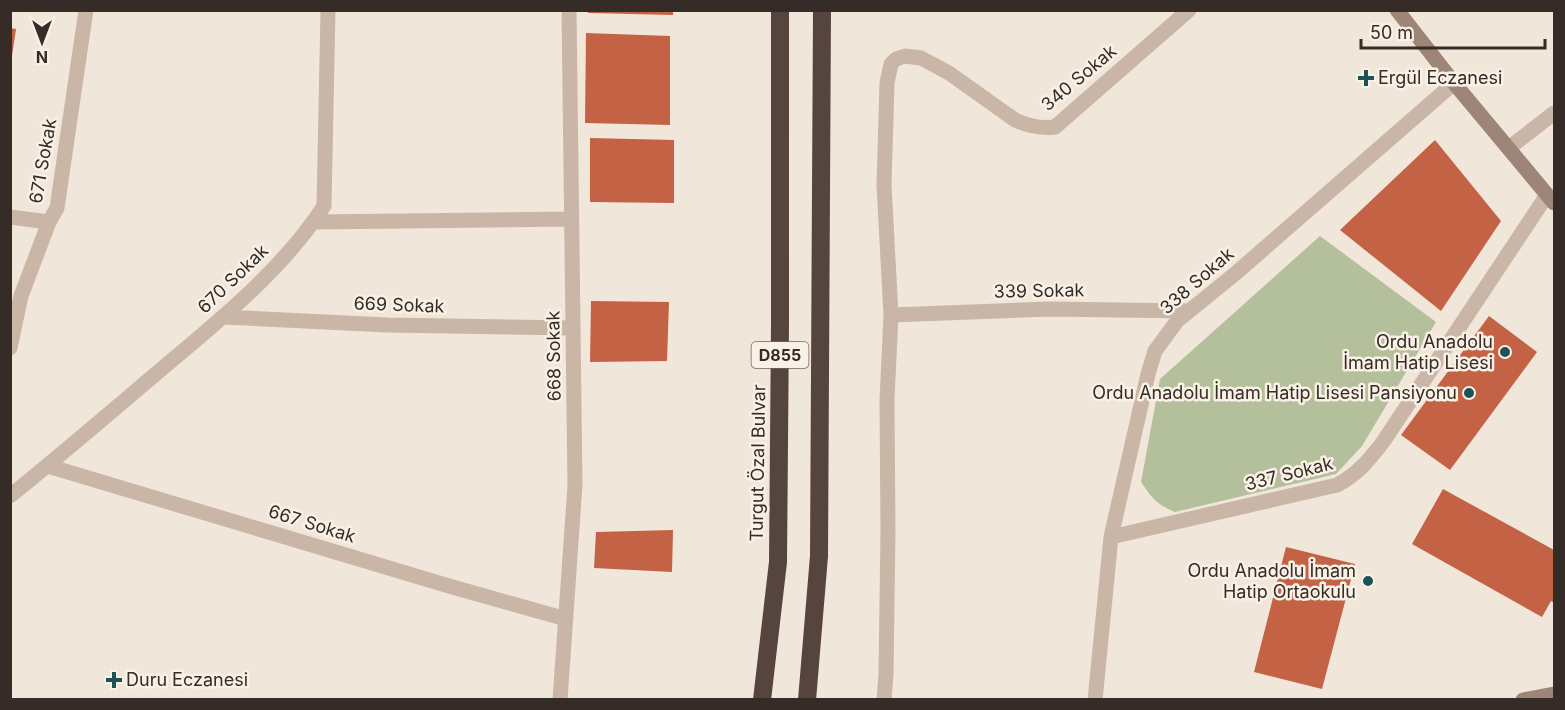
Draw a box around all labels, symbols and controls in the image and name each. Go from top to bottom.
north arrow [12,12,72,72]
scale bar [1361,12,1546,50]
text: 50 m [1370,22,1413,43]
street label: 340 Sokak [1037,40,1121,115]
text: N [36,47,48,67]
place label: Ergül Eczanesi [1378,67,1502,88]
marker: Ergül Eczanesi [1359,71,1373,85]
street label: 671 Sokak [25,117,60,205]
street label: 670 Sokak [193,240,272,317]
street label: 338 Sokak [1156,243,1238,318]
street label: 339 Sokak [993,279,1085,302]
street label: 669 Sokak [353,292,445,317]
street label: 668 Sokak [542,310,565,402]
place label: Ordu Anadolu İmam Hatip Lisesi [1343,331,1493,373]
road number: D855 [752,342,808,368]
marker: Ordu Anadolu İmam Hatip Lisesi [1498,345,1512,359]
place label: Ordu Anadolu İmam Hatip Lisesi Pansiyonu [1092,381,1457,403]
street label: Turgut Özal Bulvar [745,384,769,542]
marker: Ordu Anadolu İmam Hatip Lisesi Pansiyonu [1462,386,1476,400]
street label: 337 Sokak [1243,452,1335,495]
street label: 667 Sokak [266,500,358,547]
place label: Ordu Anadolu İmam Hatip Ortaokulu [1188,559,1356,602]
marker: Ordu Anadolu İmam Hatip Ortaokulu [1361,574,1375,588]
place label: Duru Eczanesi [126,669,248,690]
marker: Duru Eczanesi [107,673,121,687]

